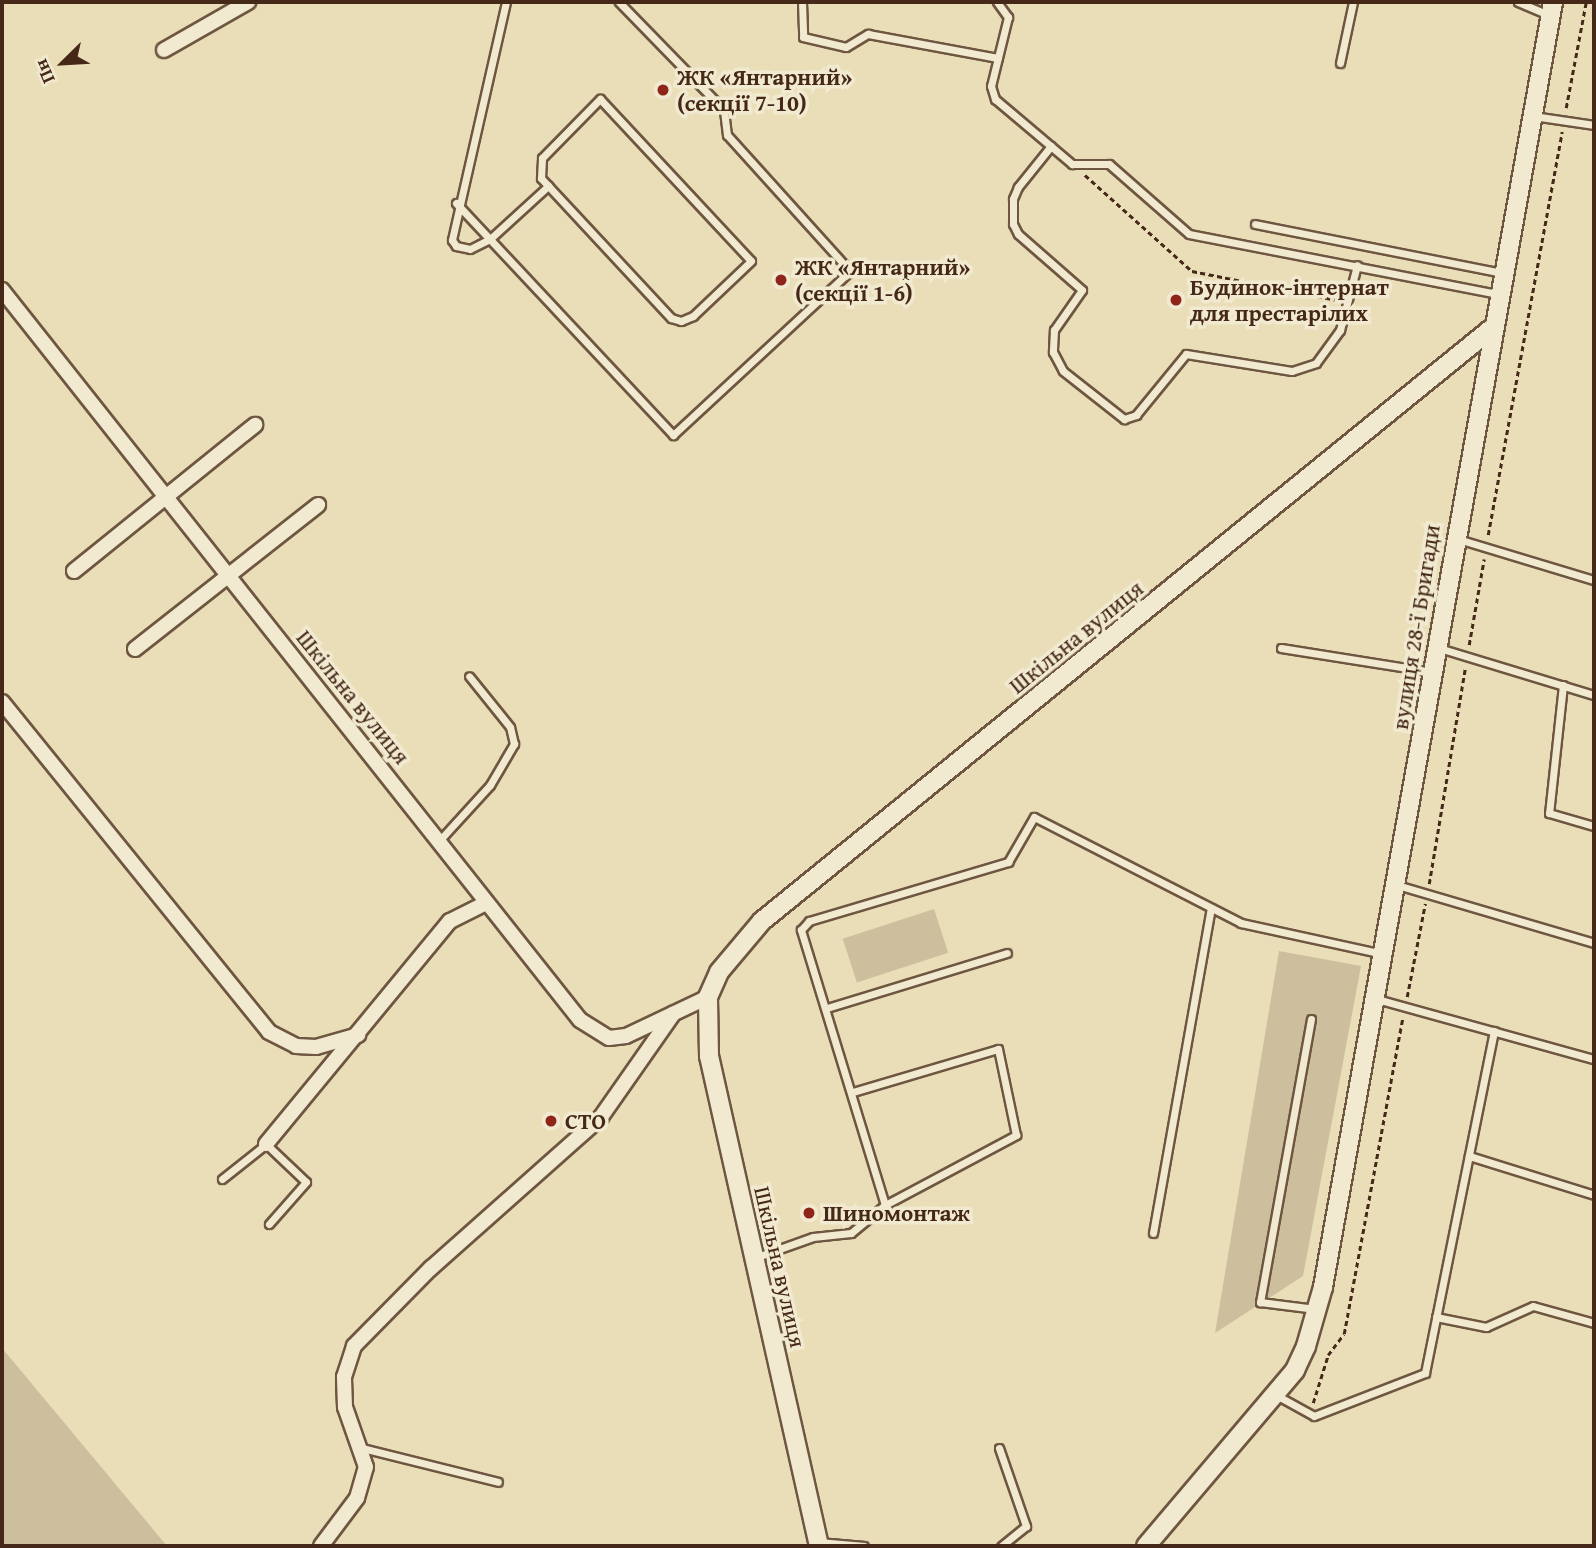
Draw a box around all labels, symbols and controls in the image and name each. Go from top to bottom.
north arrow [28,28,98,98]
text: Пн [26,55,62,88]
place label: ЖК «Янтарний» (секції 7-10) [677,63,852,117]
marker: ЖК «Янтарний» (секції 7-10) [655,82,671,98]
place label: ЖК «Янтарний» (секції 1-6) [795,253,970,307]
marker: ЖК «Янтарний» (секції 1-6) [773,272,789,288]
place label: Будинок-інтернат для престарілих [1190,273,1389,327]
marker: Будинок-інтернат для престарілих [1168,292,1184,308]
street label: вулиця 28-ї Бригади [1386,523,1446,731]
street label: Шкільна вулиця [1003,574,1149,700]
street label: Шкільна вулиця [290,624,416,770]
place label: СТО [565,1107,606,1135]
marker: СТО [543,1113,559,1129]
street label: Шкільна вулиця [748,1184,812,1350]
place label: Шиномонтаж [823,1199,970,1227]
marker: Шиномонтаж [801,1205,817,1221]

